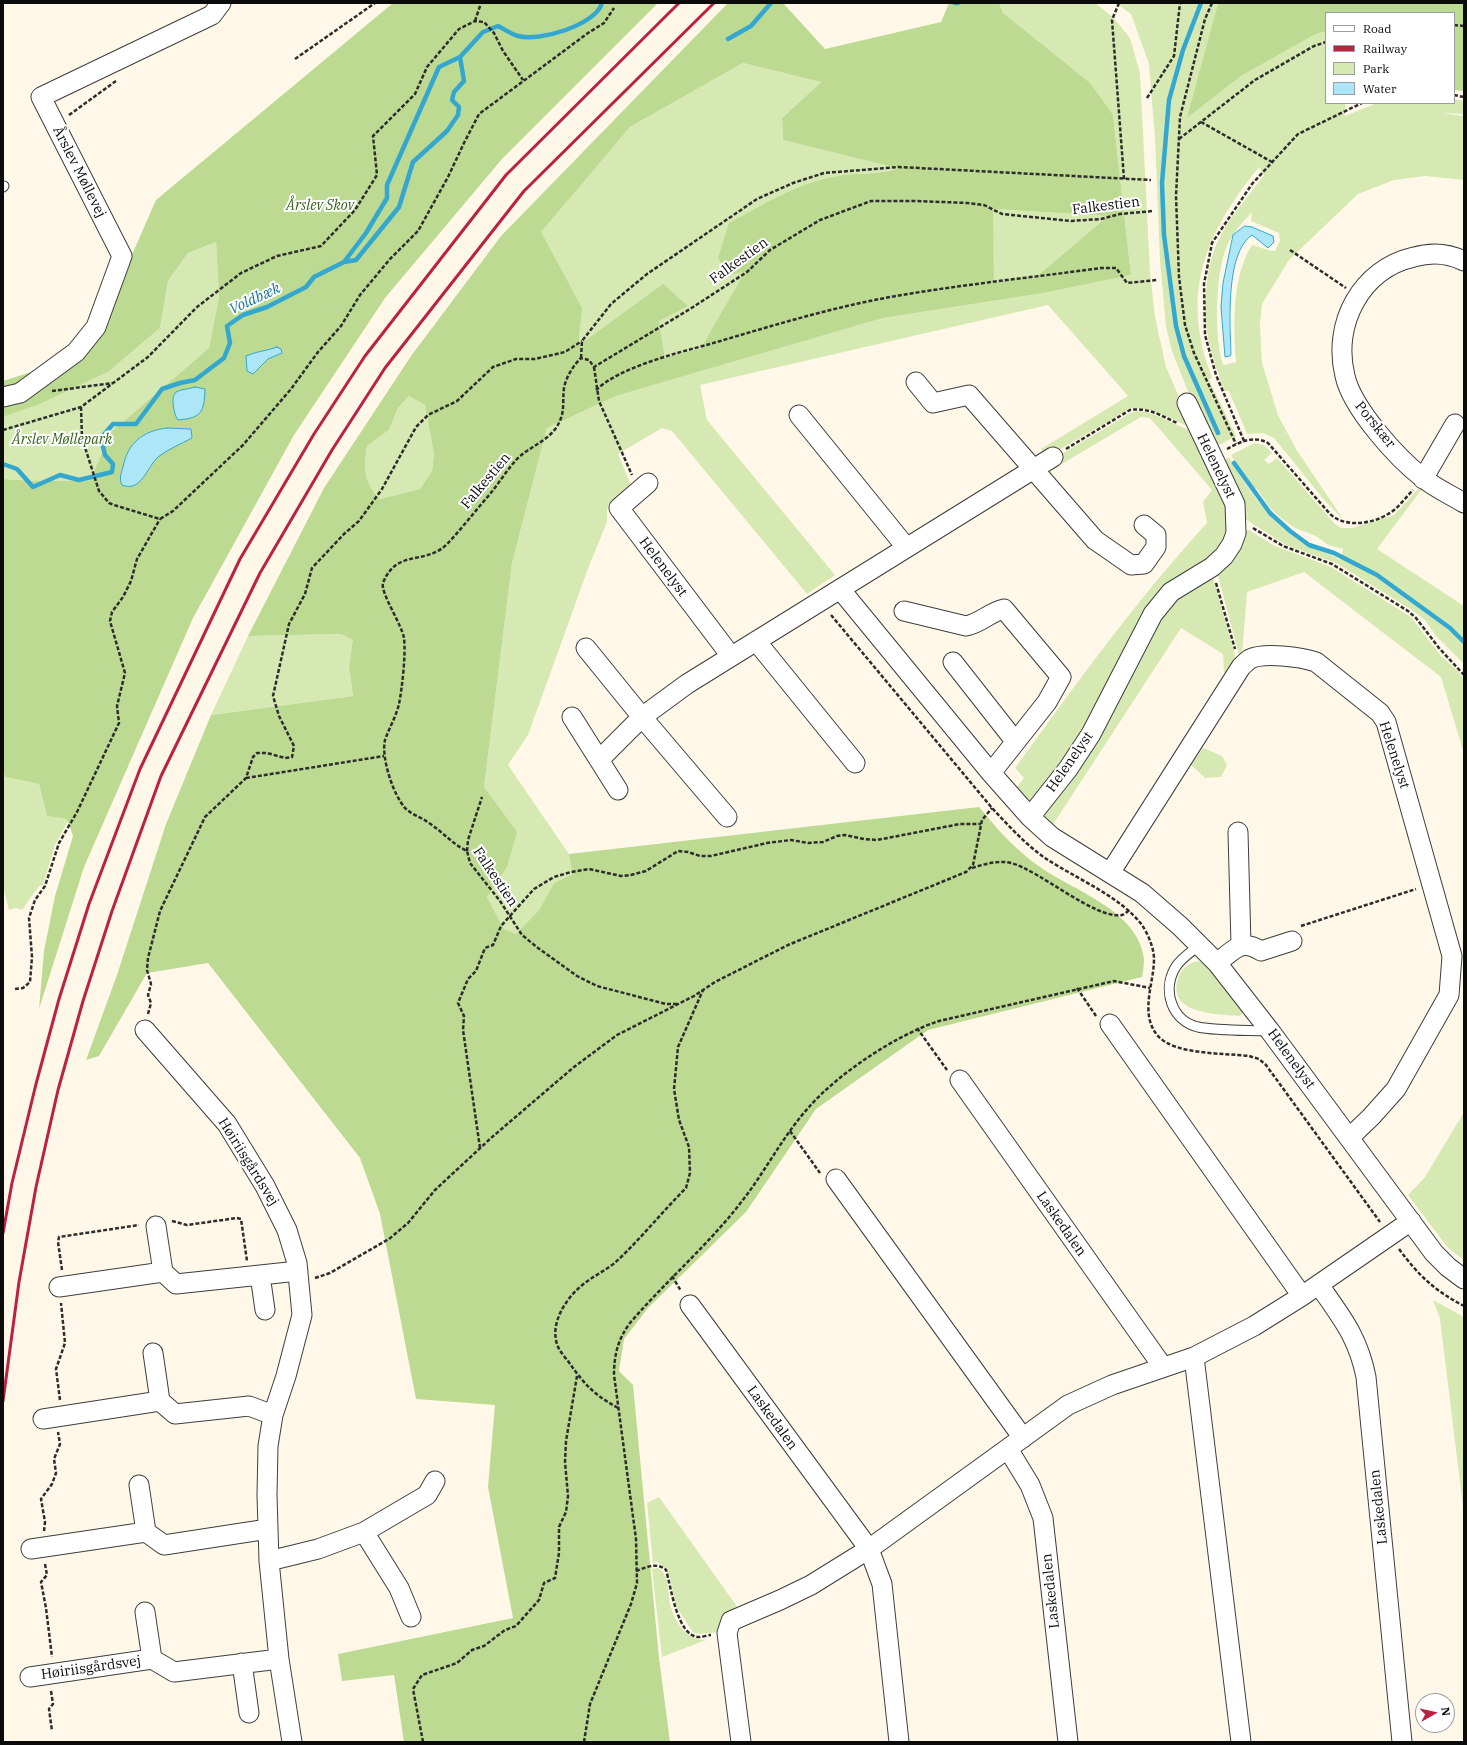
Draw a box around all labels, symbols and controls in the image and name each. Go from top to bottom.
legend [1325,12,1455,104]
text: Road [1363,21,1392,36]
text: Railway [1363,41,1407,56]
text: Park [1363,61,1389,76]
text: Water [1363,81,1396,96]
street label: Årslev Møllevej [49,124,109,220]
street label: Falkestien [1071,194,1141,218]
park label: Årslev Skov [286,198,354,214]
street label: Falkestien [707,234,771,288]
water label: Voldbæk [227,279,283,319]
street label: Porskær [1351,398,1399,452]
street label: Helenelyst [1193,431,1239,501]
park label: Årslev Møllepark [12,432,112,448]
street label: Falkestien [458,450,514,512]
street label: Helenelyst [635,534,691,600]
street label: Helenelyst [1375,719,1413,791]
street label: Helenelyst [1043,729,1097,795]
street label: Falkestien [469,844,521,910]
street label: Helenelyst [1264,1026,1318,1092]
street label: Høiriisgårdsvej [214,1115,282,1209]
street label: Laskedalen [1033,1188,1089,1260]
street label: Laskedalen [743,1383,801,1453]
street label: Laskedalen [1367,1469,1391,1545]
street label: Laskedalen [1039,1553,1063,1629]
street label: Høiriisgårdsvej [40,1653,142,1683]
north arrow [1415,1693,1455,1733]
text: N [1438,1706,1453,1717]

